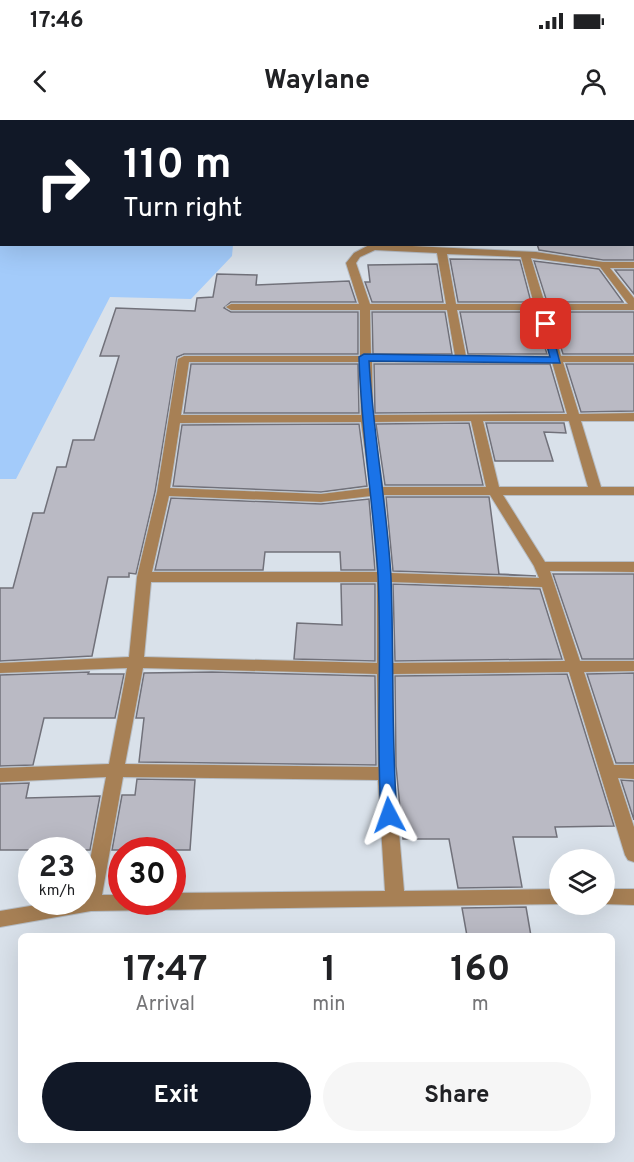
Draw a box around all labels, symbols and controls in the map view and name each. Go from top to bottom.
text: 17:46 [30,8,84,35]
text: Waylane [264,64,370,98]
icon: back [24,65,57,98]
icon: person [577,65,610,98]
text: 110 m [123,140,232,193]
icon: right [24,144,102,222]
text: Turn right [123,192,242,226]
pin [520,298,571,349]
icon: arrive [529,307,562,340]
position arrow [357,783,421,847]
speed limit sign: 30 [108,837,186,915]
map controls [549,849,615,915]
button: layers [549,849,615,915]
text: 23 [39,850,75,887]
text: km/h [39,882,75,901]
text: 17:47 [123,948,208,994]
text: 1 [322,948,336,994]
text: 160 [450,948,510,994]
text: Arrival [135,992,195,1018]
text: min [312,992,345,1018]
text: m [472,992,489,1018]
button: Exit [42,1062,311,1131]
button: Share [323,1062,591,1131]

